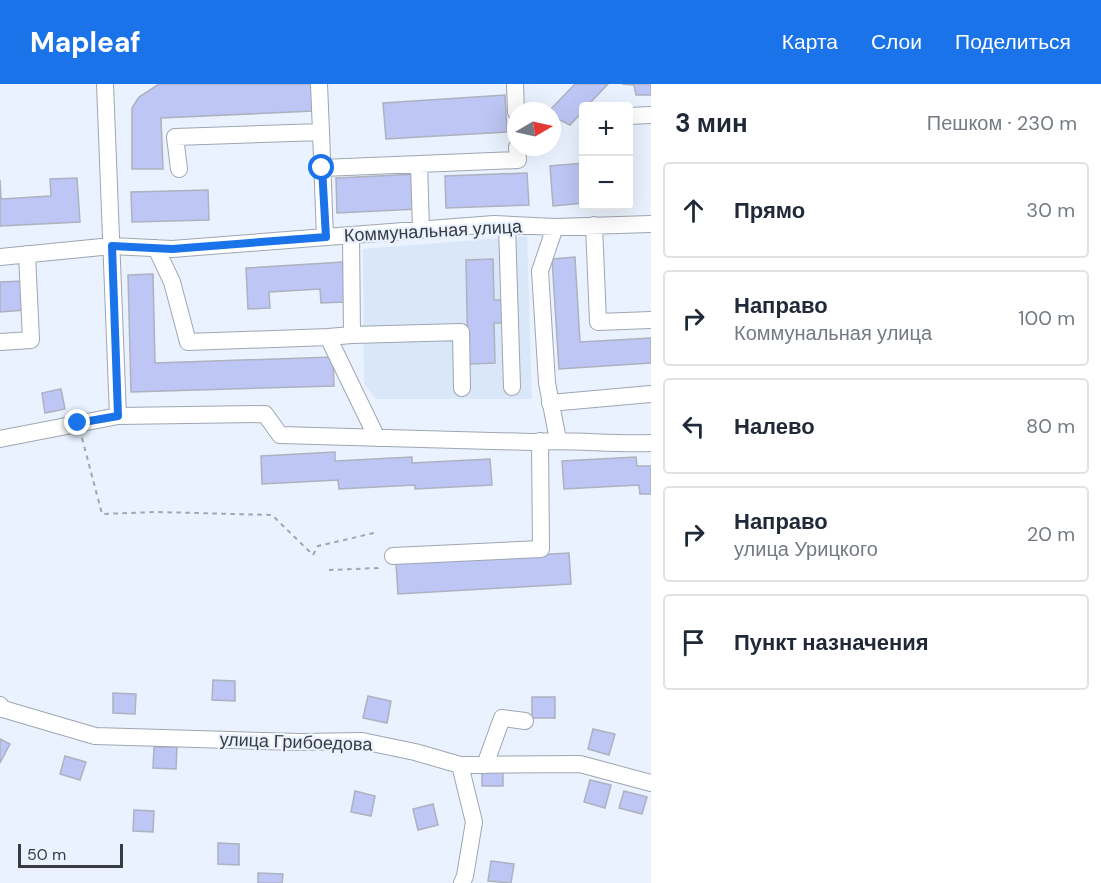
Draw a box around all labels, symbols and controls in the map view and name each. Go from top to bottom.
text: Mapleaf [30,24,141,61]
text: Карта [782,28,838,56]
text: Слои [871,28,922,56]
text: Поделиться [955,28,1071,56]
north arrow [507,102,561,156]
map controls [579,102,633,210]
button: + [579,102,633,156]
text: 3 мин [675,106,748,140]
text: Пешком · 230 m [927,110,1077,136]
route start [308,154,334,180]
button: − [579,156,633,210]
icon: ahead [677,194,710,227]
text: Прямо [734,196,805,225]
text: 30 m [1026,197,1075,223]
street label: Коммунальная улица [343,214,524,248]
text: Направо [734,291,828,320]
icon: right [677,302,710,335]
text: 100 m [1018,305,1075,331]
text: Коммунальная улица [734,320,932,346]
route end [64,409,90,435]
icon: left [677,410,710,443]
text: Налево [734,412,815,441]
text: 80 m [1026,413,1075,439]
text: Направо [734,507,828,536]
icon: right [677,518,710,551]
text: 20 m [1027,521,1075,547]
text: улица Урицкого [734,536,878,562]
icon: arrive [677,626,710,659]
text: Пункт назначения [734,628,929,657]
street label: улица Грибоедова [219,727,374,757]
scale bar [18,841,123,868]
text: 50 m [27,844,66,865]

